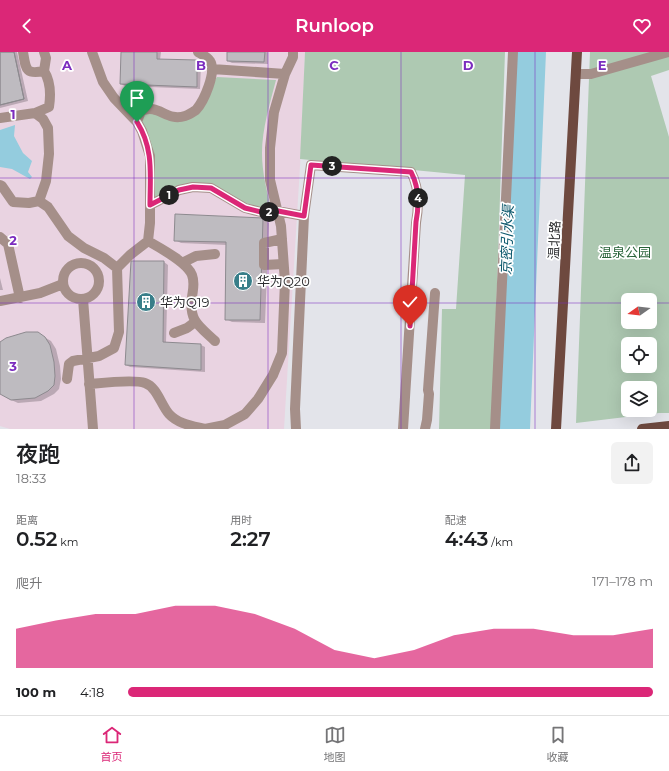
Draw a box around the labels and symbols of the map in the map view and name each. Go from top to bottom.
text: A [61,57,73,73]
text: B [196,57,206,73]
text: C [329,57,339,73]
text: D [463,57,474,73]
text: E [598,57,607,73]
pin [120,81,154,122]
text: 1 [10,106,16,122]
pin: 3 [322,156,342,176]
pin: 1 [159,185,179,205]
pin: 4 [408,188,428,208]
pin: 2 [259,202,279,222]
water label: 京密引水渠 [497,203,517,275]
street label: 温北路 [545,220,563,260]
text: 2 [9,232,17,248]
park label: 温泉公园 [599,244,651,260]
building icon: 华为Q20 [232,270,254,292]
place label: 华为Q20 [257,273,310,289]
pin [393,285,427,326]
building icon: 华为Q19 [135,291,157,313]
north arrow [621,293,657,329]
place label: 华为Q19 [160,294,209,310]
text: 3 [8,358,17,374]

